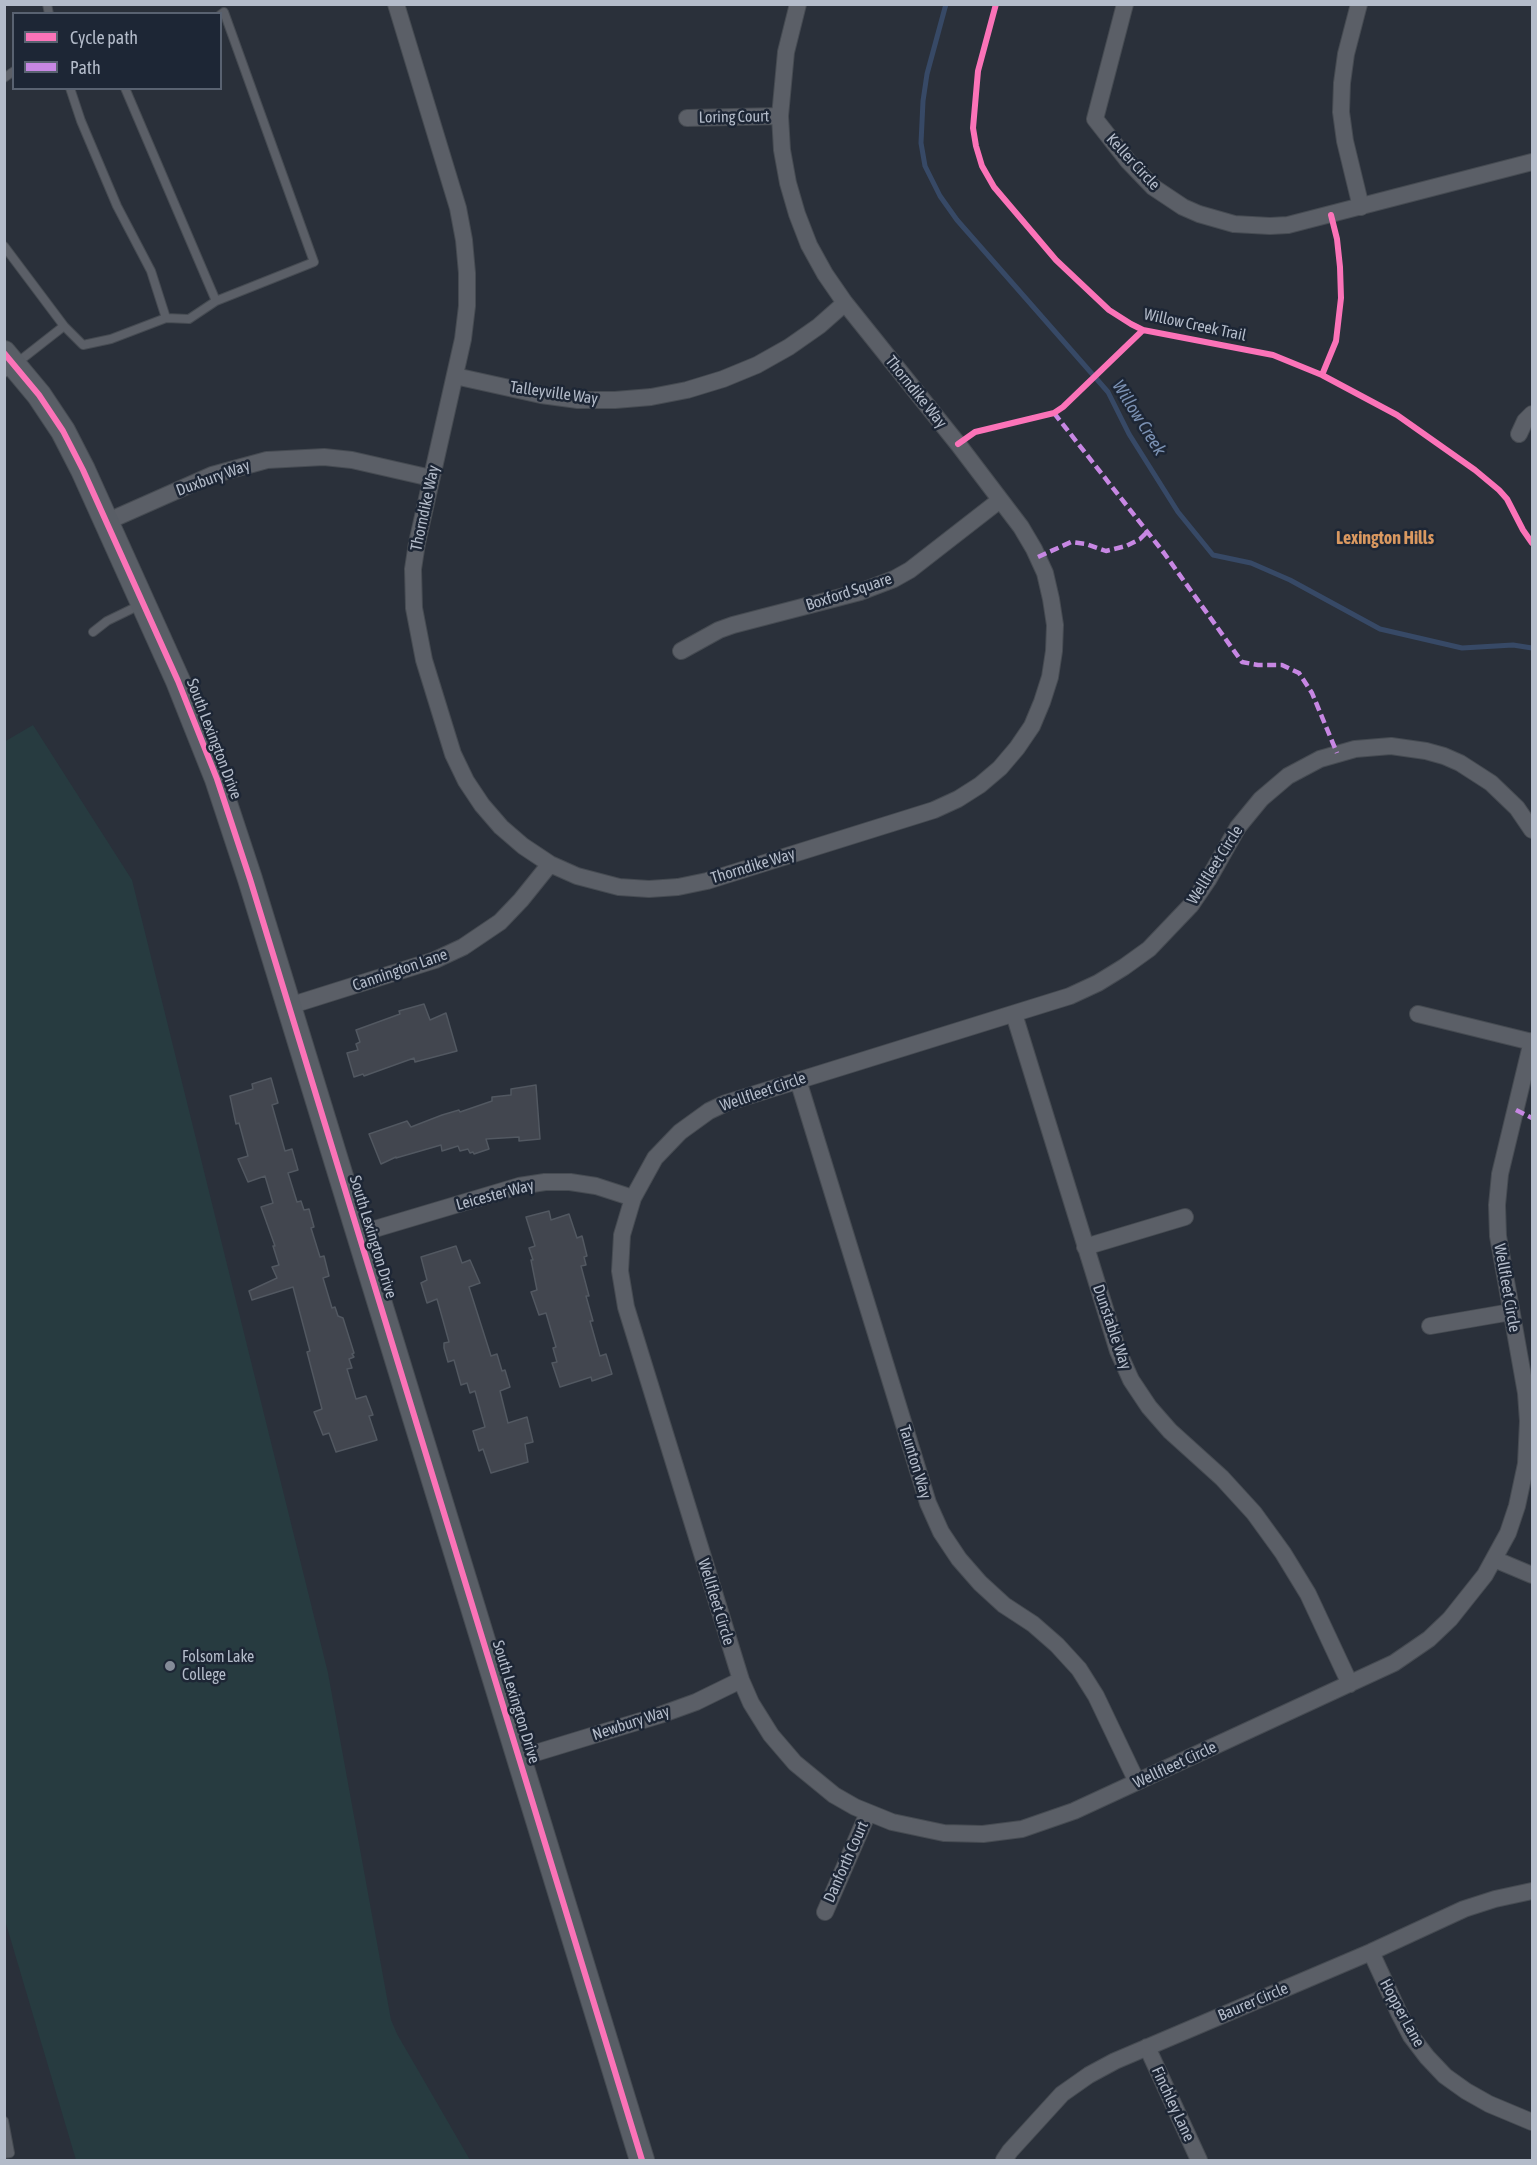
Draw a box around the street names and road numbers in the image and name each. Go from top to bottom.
street label: Loring Court [699,107,769,127]
street label: Keller Circle [1102,130,1164,194]
street label: Willow Creek Trail [1142,305,1248,345]
street label: Thorndike Way [881,352,951,432]
street label: Talleyville Way [509,377,599,409]
street label: Duxbury Way [173,456,253,500]
street label: Thorndike Way [407,463,443,553]
street label: Boxford Square [804,569,894,615]
street label: South Lexington Drive [182,676,246,802]
street label: Wellfleet Circle [1183,822,1247,908]
street label: Thorndike Way [709,844,797,888]
street label: Cannington Lane [350,945,450,995]
street label: Wellfleet Circle [718,1068,808,1116]
street label: South Lexington Drive [345,1173,401,1301]
street label: Leicester Way [454,1175,536,1215]
street label: Wellfleet Circle [1490,1242,1524,1334]
street label: Dunstable Way [1089,1282,1135,1372]
street label: Taunton Way [895,1423,935,1501]
street label: Wellfleet Circle [694,1556,738,1648]
street label: South Lexington Drive [488,1638,544,1766]
street label: Newbury Way [590,1701,672,1745]
street label: Wellfleet Circle [1130,1737,1220,1793]
street label: Danforth Court [820,1818,872,1906]
street label: Hopper Lane [1375,1976,1429,2050]
street label: Baurer Circle [1215,1979,1291,2025]
street label: Finchley Lane [1147,2064,1199,2144]

